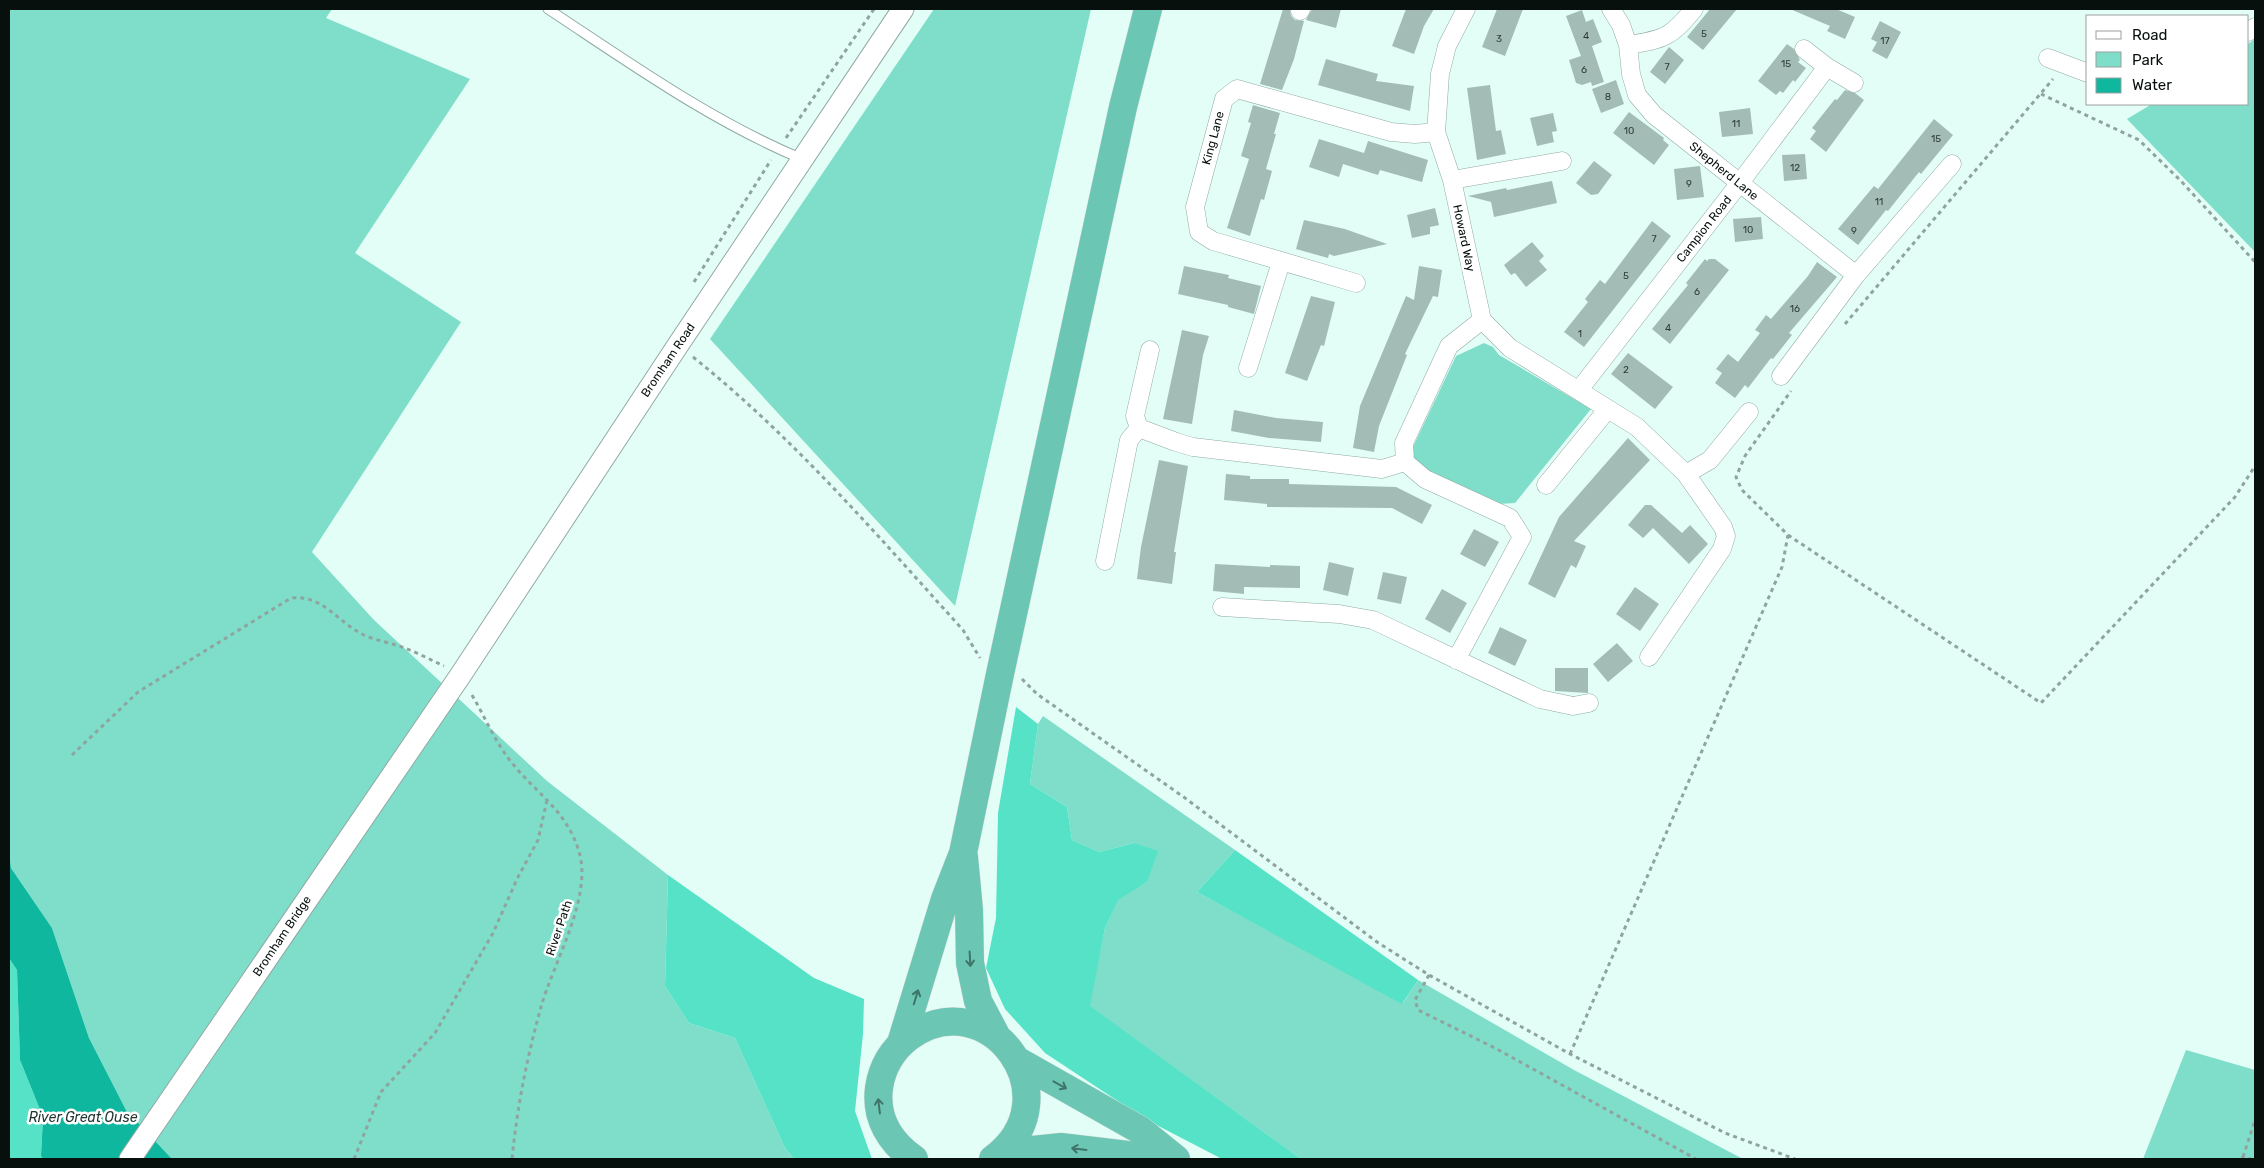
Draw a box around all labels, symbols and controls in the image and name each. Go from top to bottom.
legend [2086,15,2249,105]
text: Road [2132,26,2168,44]
house number: 5 [1701,28,1707,40]
house number: 4 [1583,30,1589,42]
house number: 3 [1496,33,1502,45]
house number: 17 [1880,35,1890,47]
text: Park [2132,51,2163,69]
house number: 15 [1781,58,1791,70]
house number: 7 [1664,61,1670,73]
house number: 6 [1581,64,1587,76]
text: Water [2132,76,2172,94]
house number: 8 [1605,91,1611,103]
street label: King Lane [1199,109,1227,166]
house number: 11 [1732,118,1740,130]
house number: 10 [1624,125,1634,137]
house number: 15 [1931,133,1941,145]
street label: Shepherd Lane [1687,139,1761,203]
house number: 12 [1790,162,1800,174]
house number: 9 [1686,178,1692,190]
street label: Campion Road [1674,193,1734,265]
house number: 11 [1875,196,1883,208]
street label: Howard Way [1450,203,1478,273]
house number: 10 [1743,224,1753,236]
house number: 9 [1851,225,1857,237]
house number: 7 [1651,233,1657,245]
house number: 5 [1623,270,1629,282]
house number: 6 [1694,286,1700,298]
house number: 16 [1790,303,1800,315]
street label: Bromham Road [638,320,698,400]
house number: 4 [1665,322,1671,334]
house number: 1 [1578,328,1582,340]
house number: 2 [1623,364,1629,376]
street label: Bromham Bridge [250,893,314,979]
street label: River Path [543,899,575,957]
one-way arrow [966,950,975,966]
one-way arrow [911,989,921,1005]
one-way arrow [1052,1081,1067,1090]
one-way arrow [874,1098,884,1114]
water label: River Great Ouse [29,1109,138,1126]
one-way arrow [1072,1144,1088,1154]

